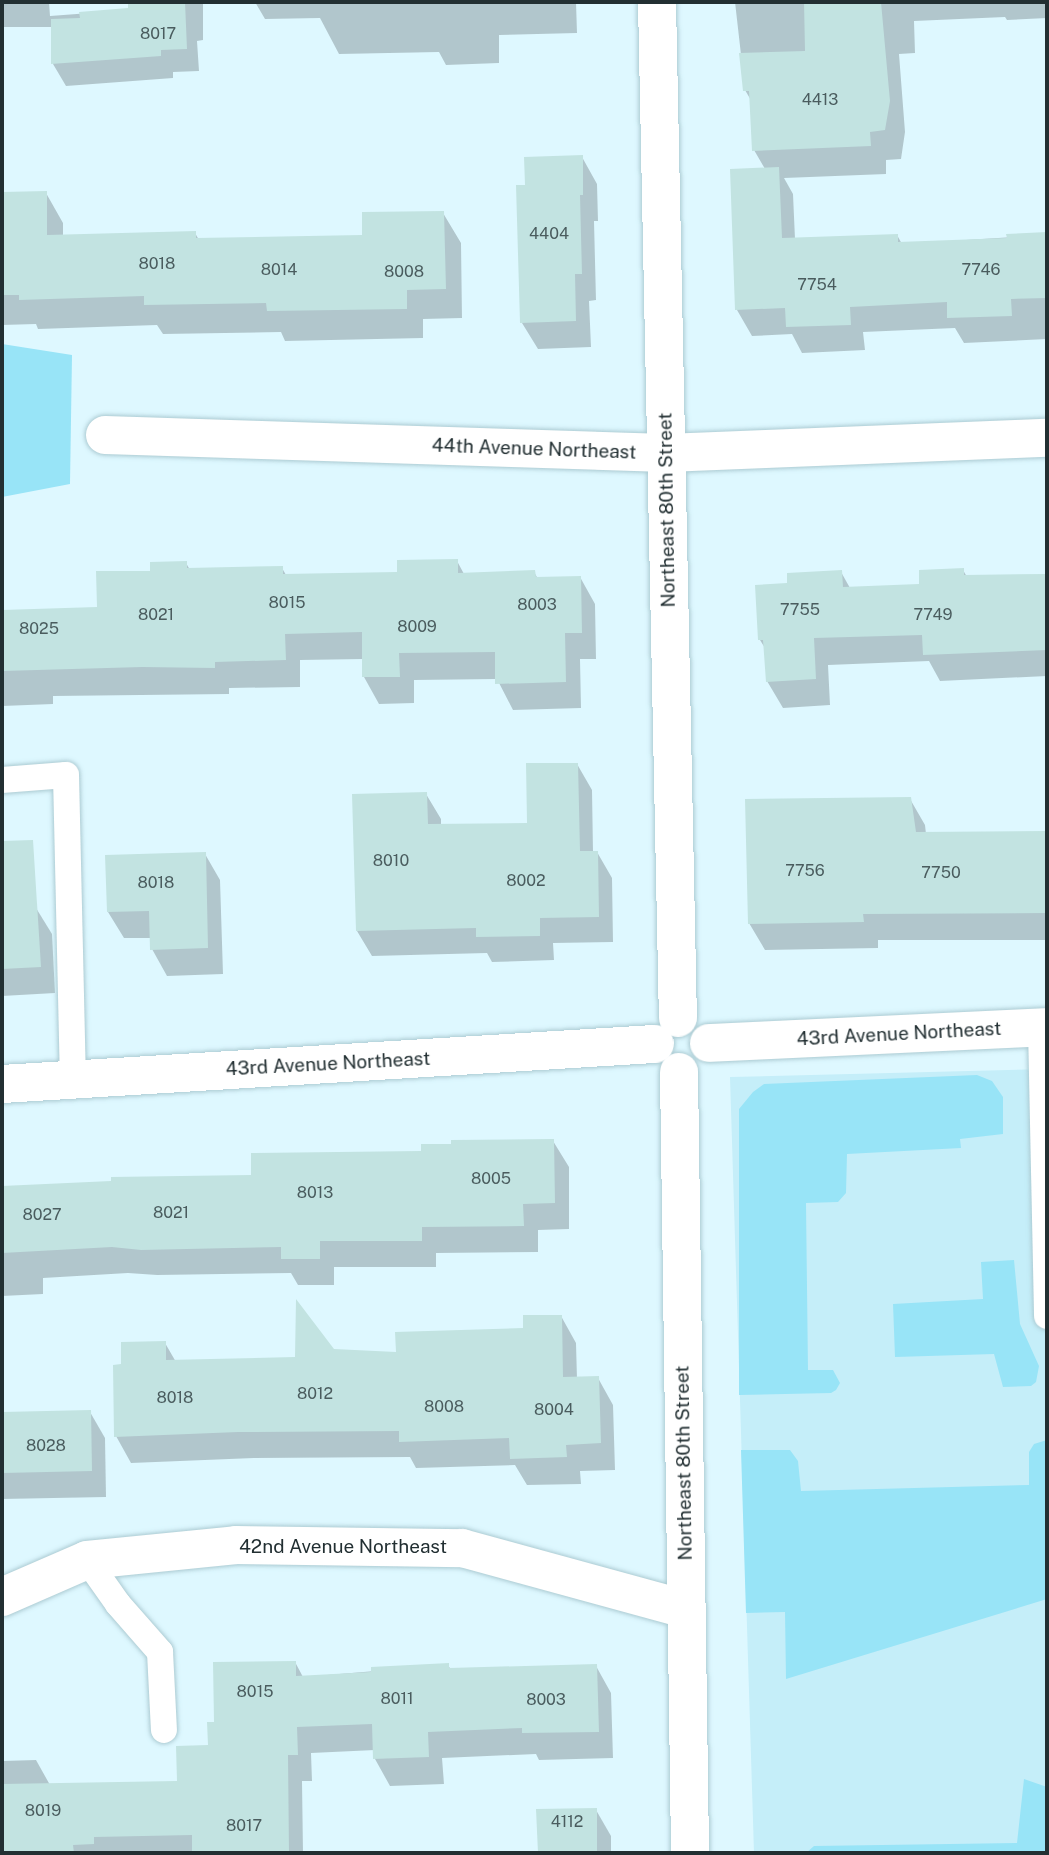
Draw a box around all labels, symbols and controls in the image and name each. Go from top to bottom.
house number: 8017 [140,24,176,44]
house number: 4413 [802,90,838,110]
house number: 4404 [529,224,569,244]
house number: 8018 [139,254,175,274]
house number: 8014 [261,260,297,280]
house number: 7746 [961,260,1001,280]
house number: 8008 [384,262,424,282]
house number: 7754 [797,275,837,295]
street label: Northeast 80th Street [654,412,680,608]
street label: 44th Avenue Northeast [431,434,637,464]
house number: 8015 [269,593,305,613]
house number: 8003 [517,595,557,615]
house number: 7755 [780,600,820,620]
house number: 8021 [138,605,174,625]
house number: 7749 [913,605,953,625]
house number: 8009 [397,617,437,637]
house number: 8025 [19,619,59,639]
house number: 8010 [373,851,409,871]
house number: 7756 [785,861,825,881]
house number: 7750 [921,863,961,883]
house number: 8002 [506,871,546,891]
house number: 8018 [138,873,174,893]
street label: 43rd Avenue Northeast [796,1017,1002,1051]
street label: 43rd Avenue Northeast [225,1047,431,1081]
house number: 8005 [471,1169,511,1189]
house number: 8013 [297,1183,333,1203]
house number: 8021 [153,1203,189,1223]
house number: 8027 [22,1205,62,1225]
street label: Northeast 80th Street [671,1365,697,1561]
house number: 8012 [297,1384,333,1404]
house number: 8018 [157,1388,193,1408]
house number: 8008 [424,1397,464,1417]
house number: 8004 [534,1400,574,1420]
house number: 8028 [26,1436,66,1456]
street label: 42nd Avenue Northeast [239,1536,447,1558]
house number: 8015 [237,1682,273,1702]
house number: 8011 [380,1689,414,1709]
house number: 8003 [526,1690,566,1710]
house number: 8019 [25,1801,61,1821]
house number: 4112 [551,1812,583,1832]
house number: 8017 [226,1816,262,1836]

